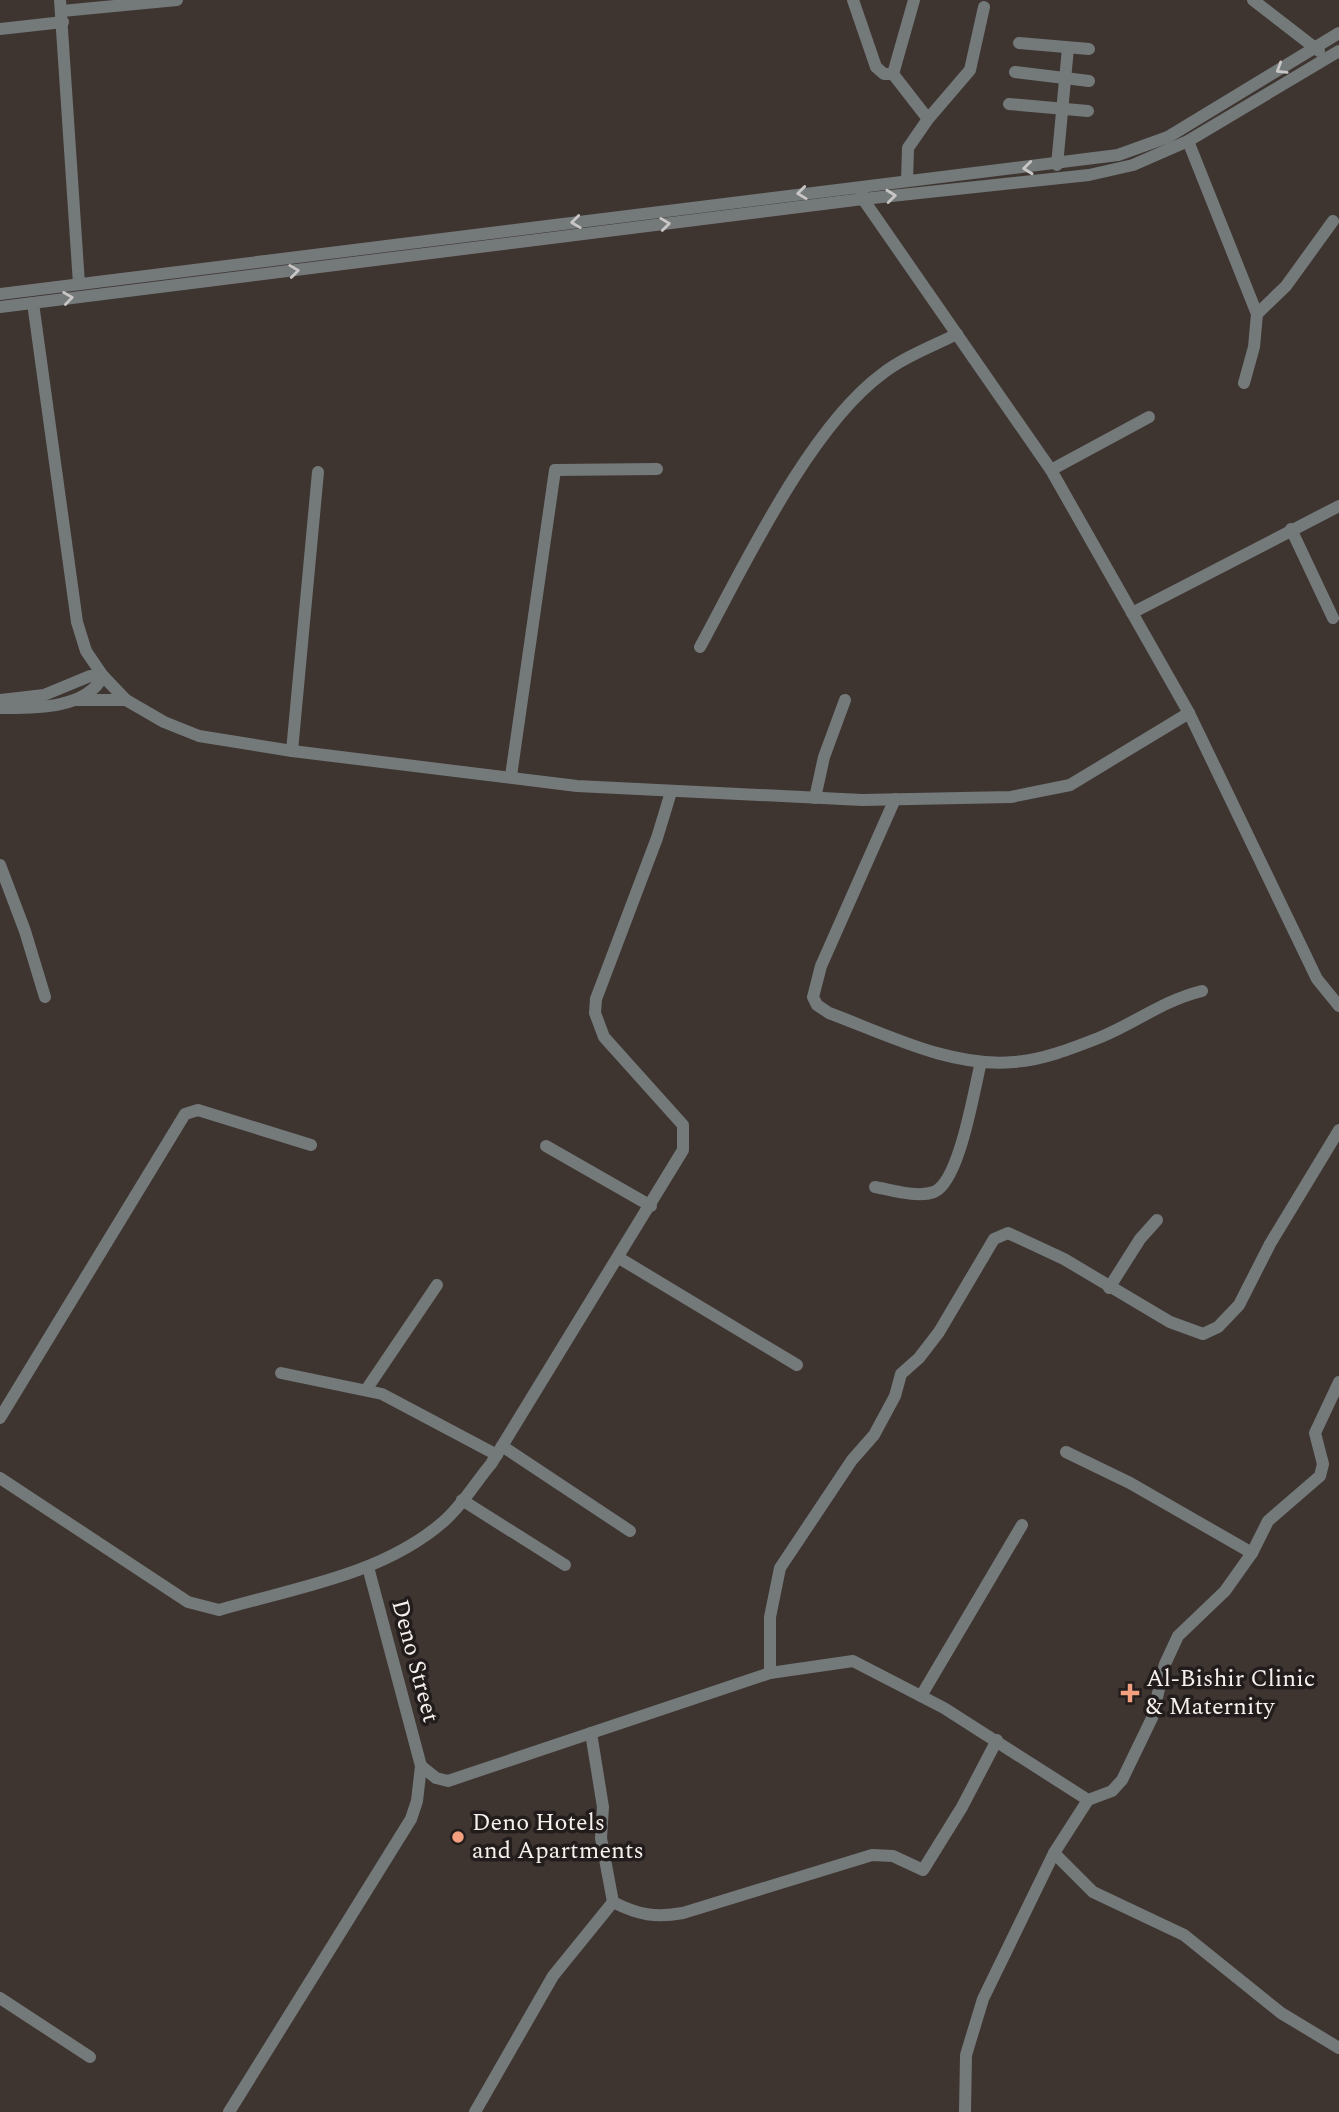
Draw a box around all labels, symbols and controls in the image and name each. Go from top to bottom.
one-way arrow [1276,60,1289,73]
one-way arrow [1022,160,1033,175]
one-way arrow [796,186,807,201]
one-way arrow [886,189,897,204]
one-way arrow [570,214,582,229]
one-way arrow [659,216,671,231]
one-way arrow [288,264,299,279]
one-way arrow [62,291,74,306]
street label: Deno Street [381,1595,449,1727]
place label: Al-Bishir Clinic & Maternity [1146,1661,1315,1725]
marker: Al-Bishir Clinic & Maternity [1120,1683,1140,1703]
place label: Deno Hotels and Apartments [472,1805,644,1869]
marker: Deno Hotels and Apartments [450,1829,466,1845]

